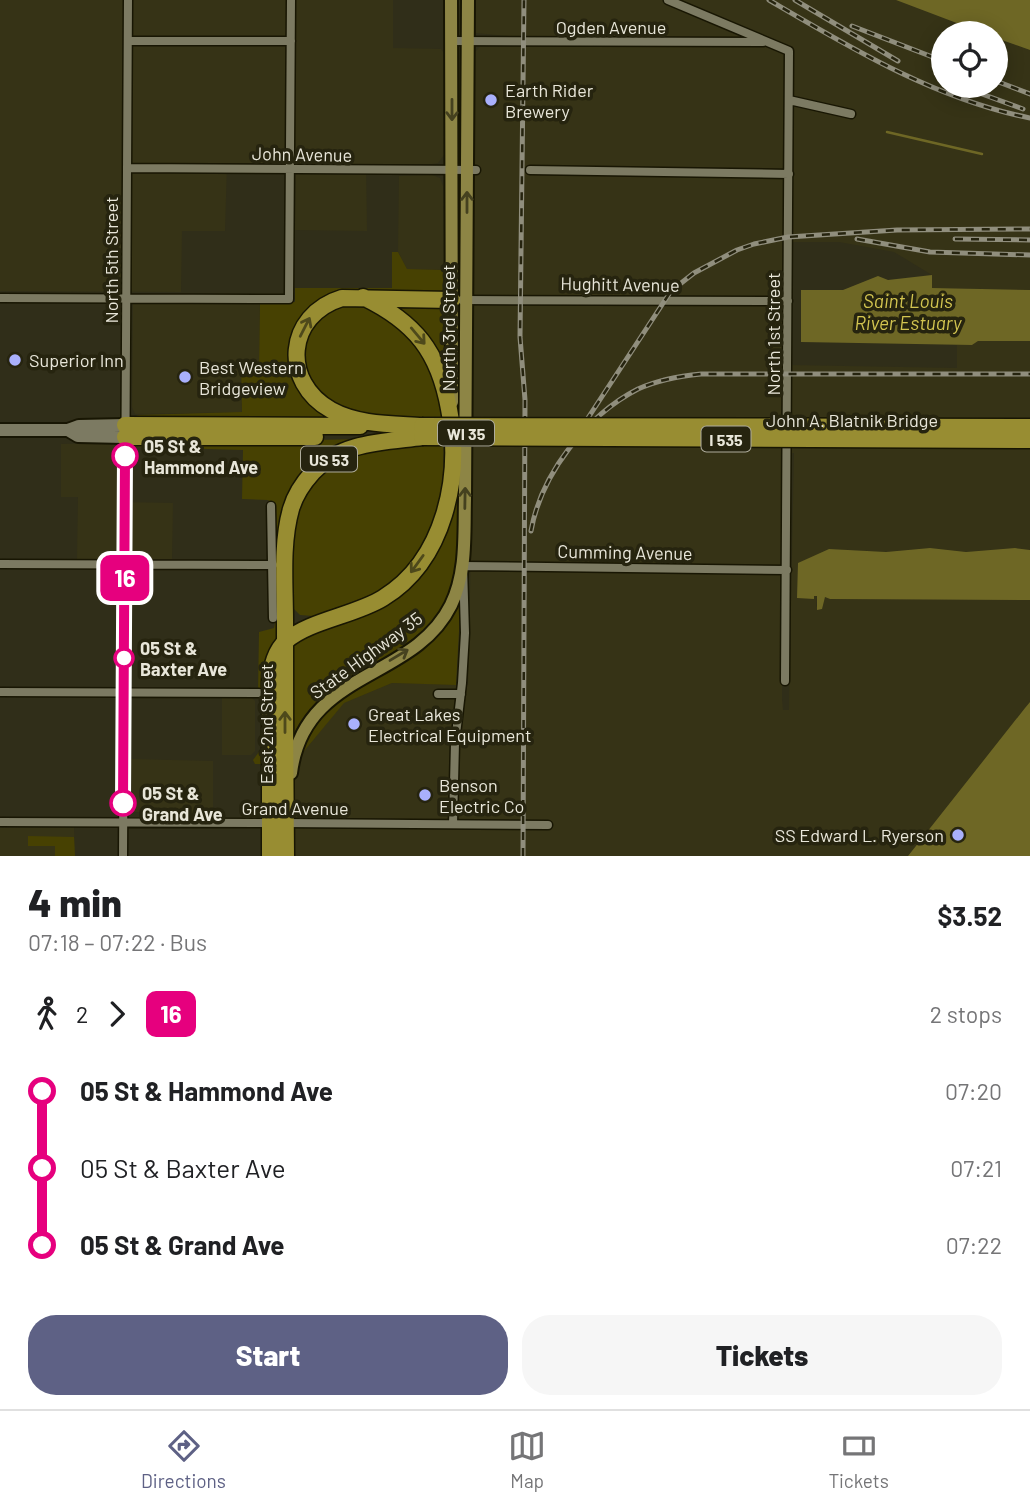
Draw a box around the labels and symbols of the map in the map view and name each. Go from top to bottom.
street label: Ogden Avenue [556,16,666,38]
place label: Earth Rider Brewery [505,79,594,122]
marker: Earth Rider Brewery [483,92,499,108]
one-way arrow [445,98,459,121]
street label: John Avenue [252,142,352,166]
one-way arrow [460,191,474,214]
street label: North 5th Street [100,197,122,323]
street label: North 3rd Street [437,265,459,391]
street label: Hughitt Avenue [560,272,680,296]
street label: North 1st Street [762,273,784,395]
water label: Saint Louis River Estuary [854,289,962,334]
one-way arrow [298,317,312,338]
one-way arrow [410,327,426,345]
place label: Superior Inn [29,349,124,371]
marker: Superior Inn [7,352,23,368]
place label: Best Western Bridgeview [199,356,304,399]
marker: Best Western Bridgeview [177,369,193,385]
street label: John A. Blatnik Bridge [766,409,938,431]
road number: WI 35 [438,420,494,446]
road number: I 535 [702,426,750,452]
place label: 05 St & Hammond Ave [144,435,258,478]
marker: 05 St & Hammond Ave [112,443,138,469]
road number: US 53 [301,446,357,472]
one-way arrow [459,487,472,510]
street label: Cumming Avenue [557,540,693,564]
one-way arrow [410,554,425,573]
line badge: 16 [94,555,156,601]
street label: State Highway 35 [306,607,426,703]
place label: 05 St & Baxter Ave [140,637,227,680]
marker: 05 St & Baxter Ave [114,648,134,668]
one-way arrow [389,648,409,662]
street label: East 2nd Street [255,664,277,784]
place label: Great Lakes Electrical Equipment [368,703,532,746]
one-way arrow [278,711,292,734]
marker: Great Lakes Electrical Equipment [346,716,362,732]
place label: Benson Electric Co [439,774,524,817]
place label: 05 St & Grand Ave [142,782,223,825]
marker: Benson Electric Co [417,787,433,803]
marker: 05 St & Grand Ave [110,790,136,816]
street label: Grand Avenue [242,797,348,819]
place label: SS Edward L. Ryerson [775,824,944,846]
marker: SS Edward L. Ryerson [950,827,966,843]

